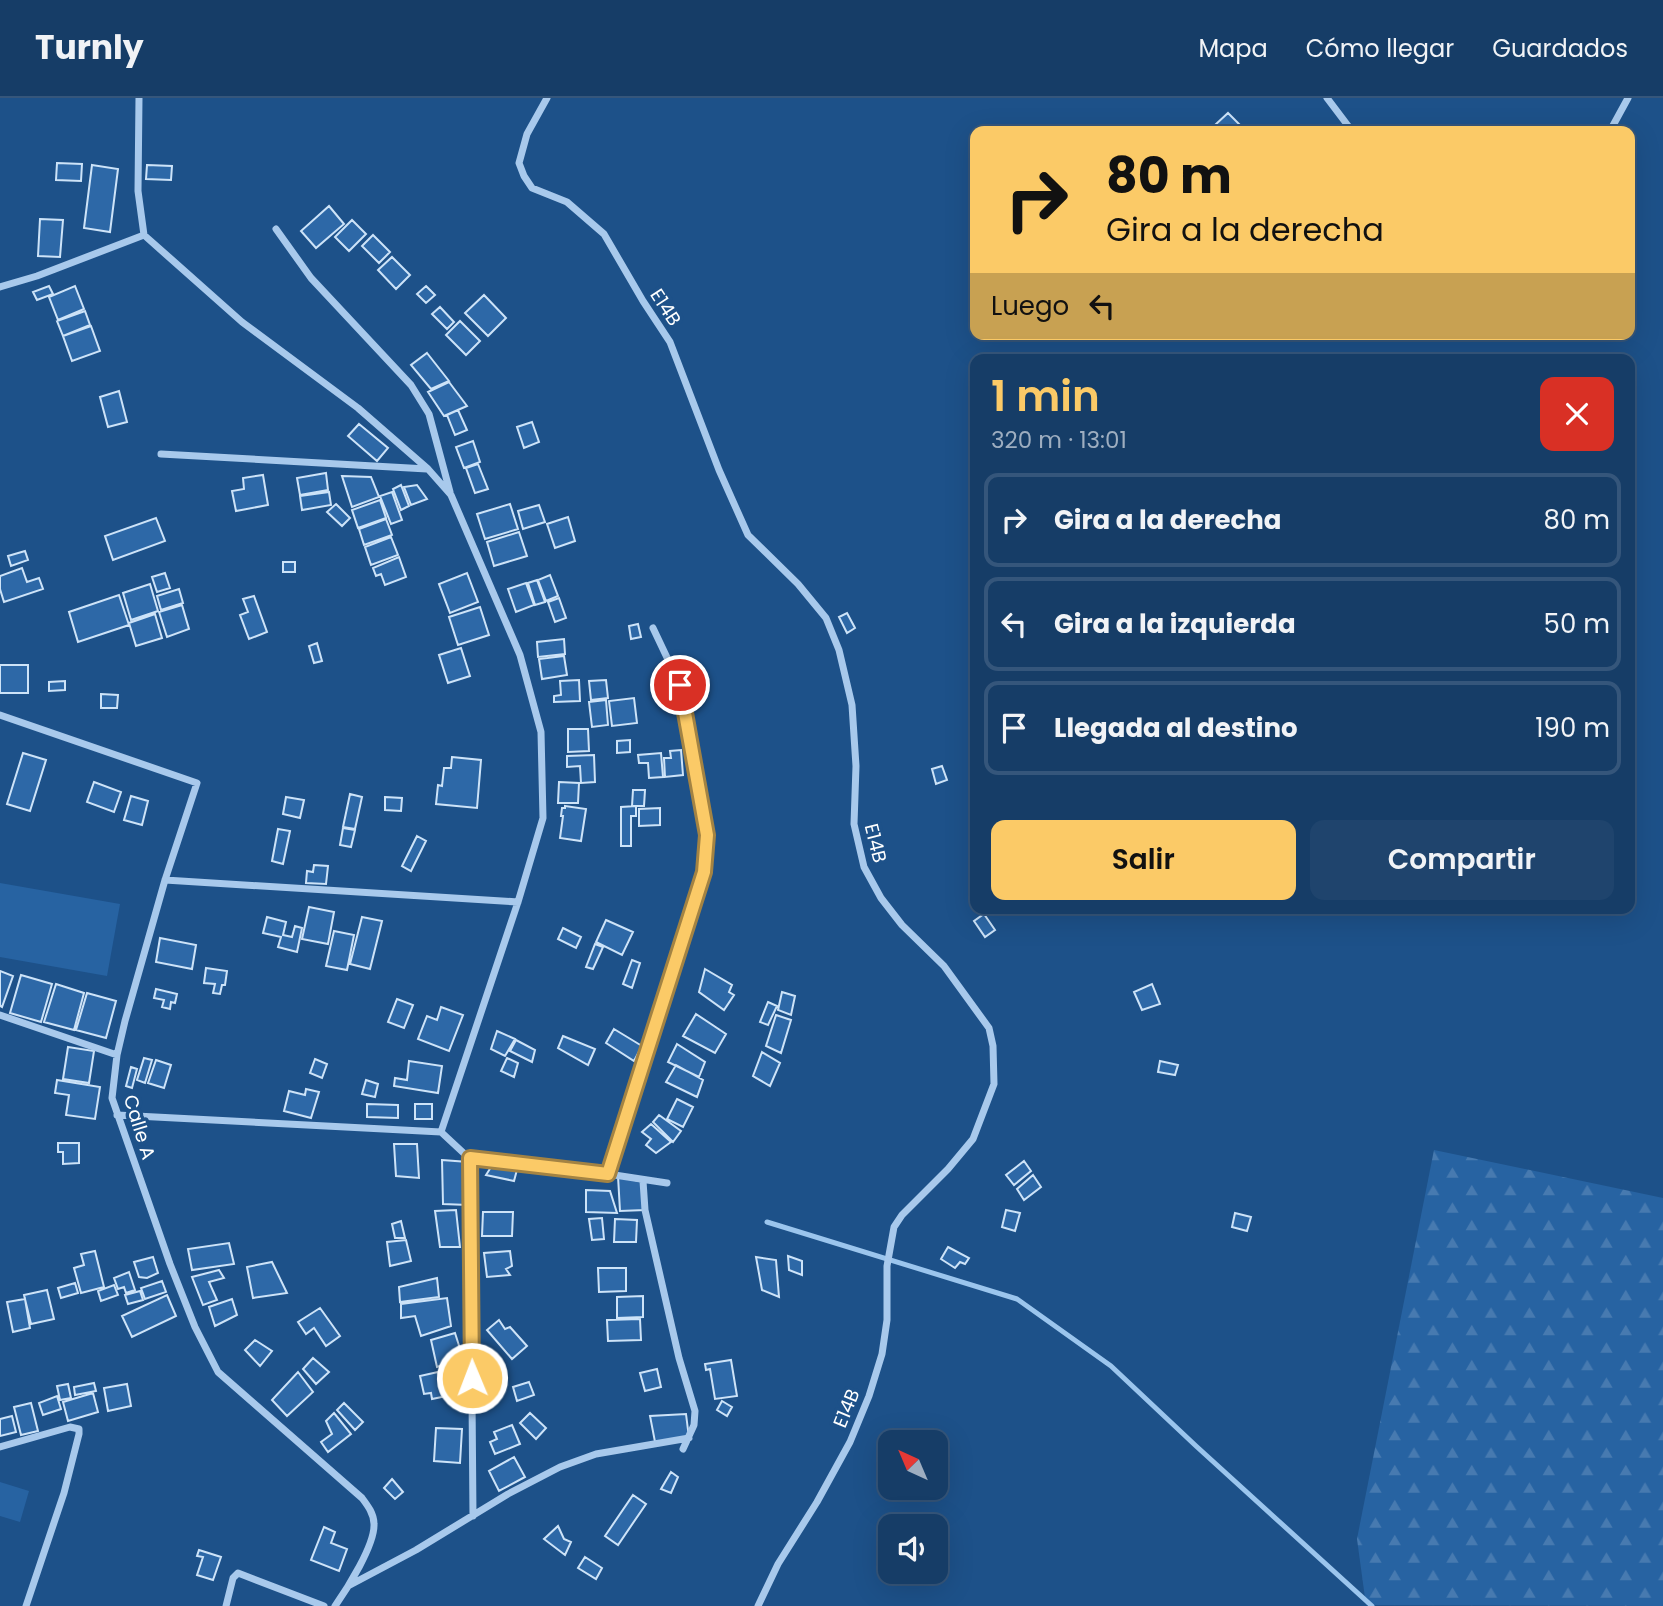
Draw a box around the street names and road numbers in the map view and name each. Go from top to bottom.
street label: E14B [644,283,688,331]
street label: E14B [858,821,893,866]
street label: Calle A [117,1091,162,1163]
street label: E14B [827,1385,866,1432]

